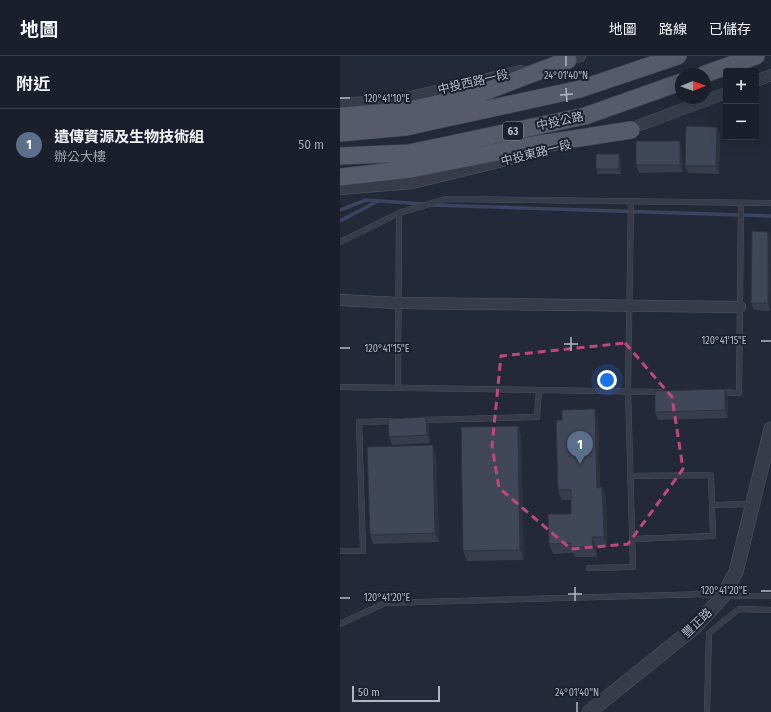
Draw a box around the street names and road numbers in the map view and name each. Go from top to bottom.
street label: 中投西路一段 [436,67,510,97]
street label: 中投公路 [535,109,585,133]
road number: 63 [503,122,523,140]
street label: 中投東路一段 [499,137,573,169]
street label: 豐正路 [679,605,715,641]

